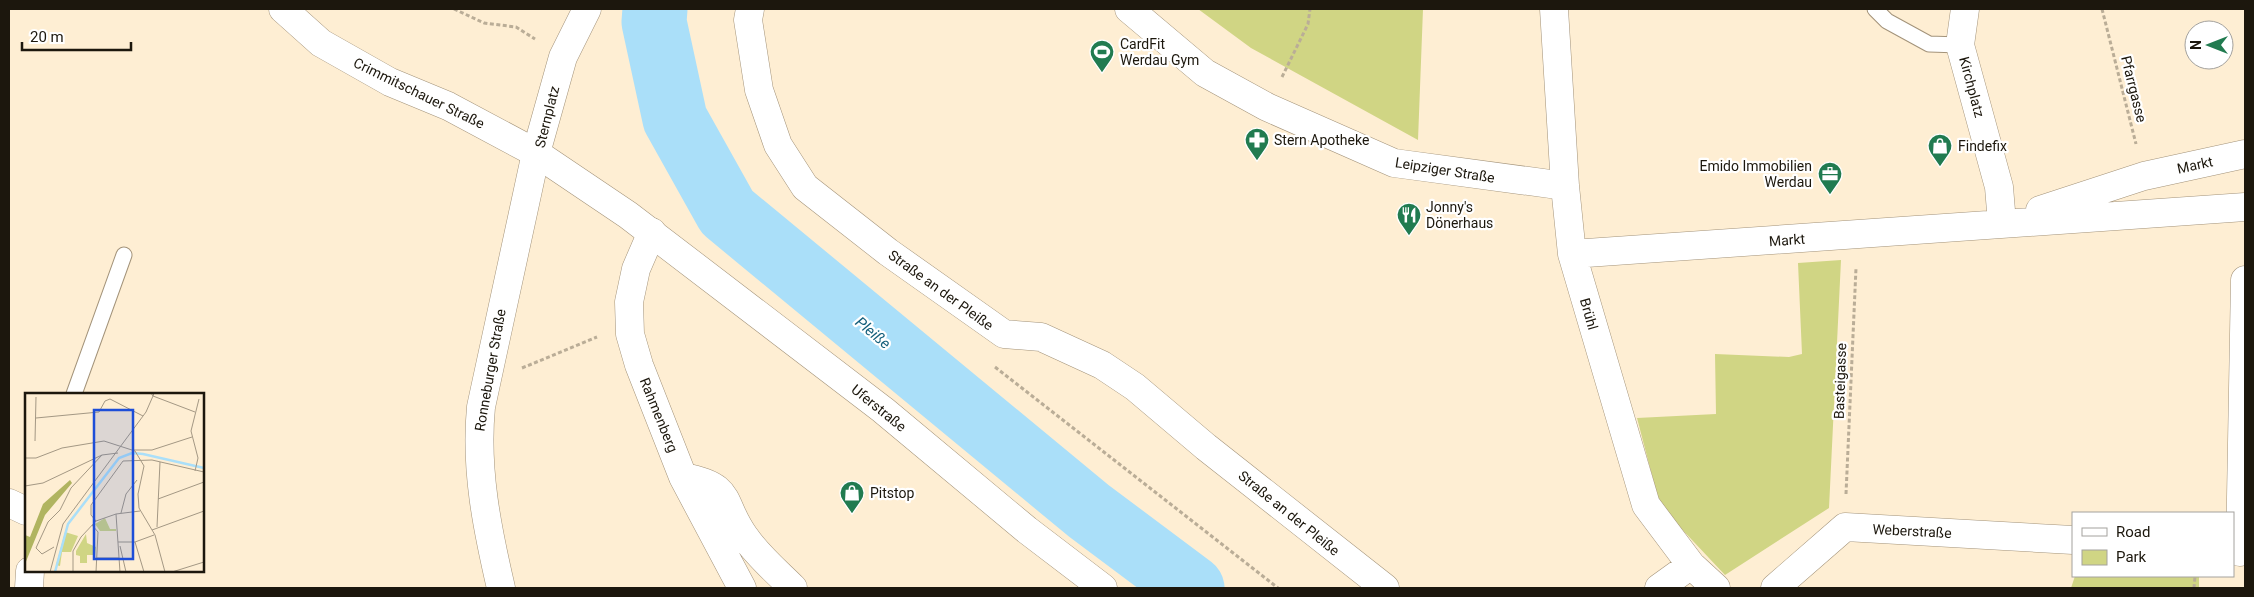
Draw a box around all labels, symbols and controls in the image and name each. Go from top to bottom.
scale bar [22,20,131,52]
north arrow [2184,20,2234,70]
text: 20 m [30,28,64,46]
place label: CardFit Werdau Gym [1120,36,1199,68]
sports icon: CardFit Werdau Gym [1089,39,1115,73]
text: N [2188,40,2204,50]
street label: Crimmitschauer Straße [351,54,487,132]
street label: Pfarrgasse [2118,54,2150,124]
street label: Kirchplatz [1956,55,1988,119]
street label: Sternplatz [532,84,562,150]
pharmacy icon: Stern Apotheke [1244,127,1270,161]
place label: Stern Apotheke [1274,132,1369,148]
shop icon: Findefix [1927,133,1953,167]
place label: Findefix [1958,138,2007,154]
street label: Markt [2176,153,2215,177]
street label: Leipziger Straße [1394,154,1496,186]
place label: Emido Immobilien Werdau [1699,158,1812,190]
office icon: Emido Immobilien Werdau [1817,161,1843,195]
place label: Jonny's Dönerhaus [1426,199,1493,231]
restaurant icon: Jonny's Dönerhaus [1396,202,1422,236]
street label: Markt [1768,231,1806,249]
street label: Straße an der Pleiße [886,247,996,333]
street label: Brühl [1577,296,1601,332]
street label: Ronneburger Straße [471,308,509,432]
water label: Pleiße [852,313,894,353]
street label: Basteigasse [1831,343,1849,419]
street label: Rahmenberg [637,375,681,455]
street label: Uferstraße [848,381,910,435]
inset map [25,393,204,572]
street label: Straße an der Pleiße [1235,467,1343,559]
shop icon: Pitstop [839,480,865,514]
place label: Pitstop [870,485,914,501]
legend [2072,512,2234,577]
street label: Weberstraße [1872,521,1952,541]
text: Road [2116,523,2150,541]
text: Park [2116,548,2147,566]

